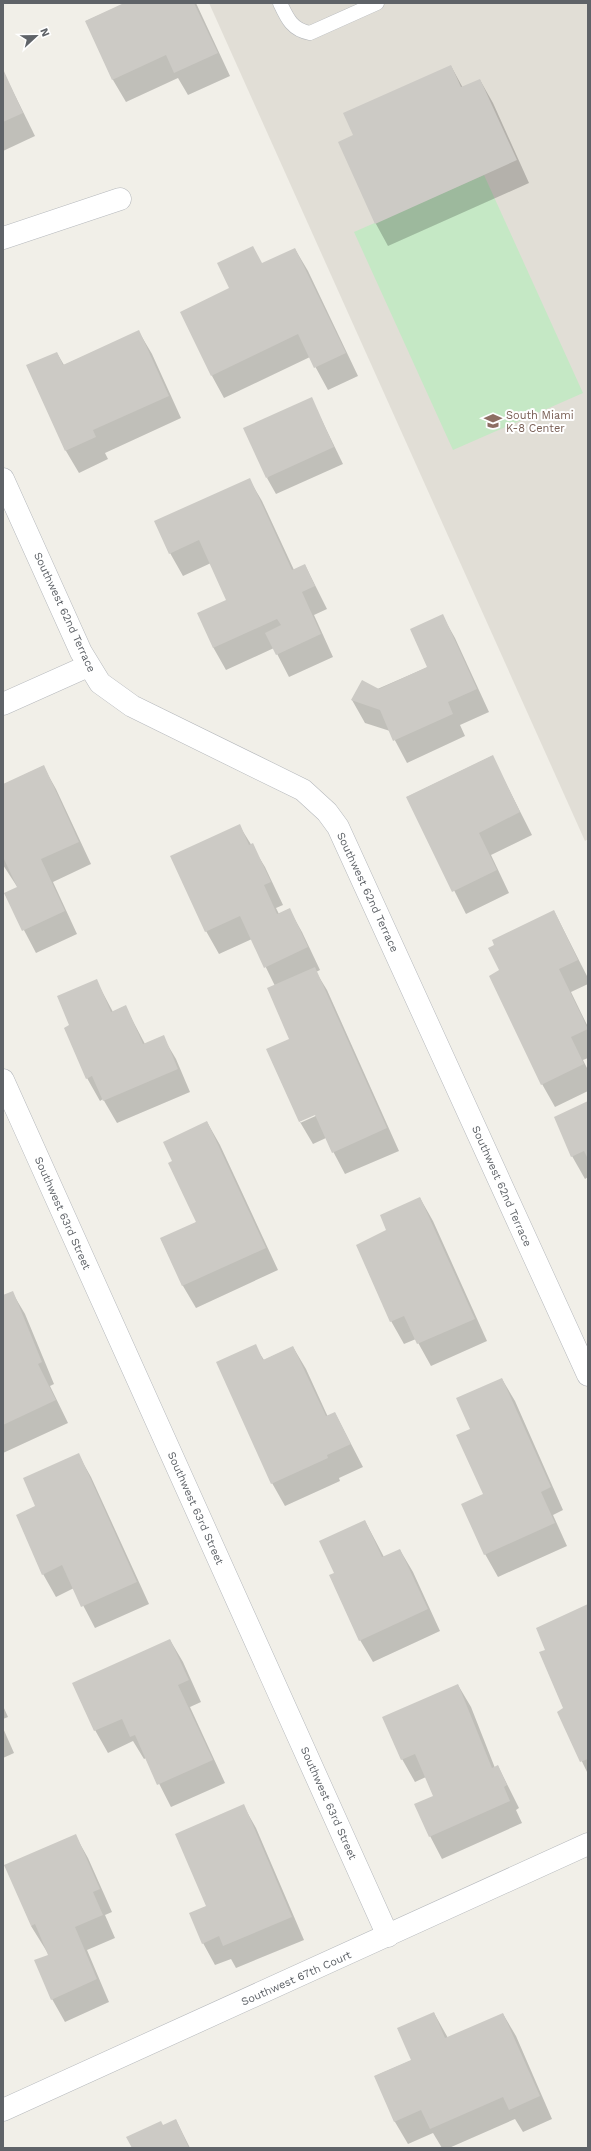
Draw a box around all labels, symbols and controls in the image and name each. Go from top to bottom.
north arrow [16,16,56,56]
text: N [37,26,52,39]
place label: South Miami K-8 Center [506,409,574,435]
school or university icon: South Miami K-8 Center [483,411,503,431]
street label: Southwest 62nd Terrace [31,550,98,674]
street label: Southwest 62nd Terrace [334,830,401,954]
street label: Southwest 62nd Terrace [469,1124,534,1249]
street label: Southwest 63rd Street [32,1155,94,1272]
street label: Southwest 63rd Street [165,1450,227,1567]
street label: Southwest 63rd Street [298,1745,360,1862]
street label: Southwest 67th Court [239,1948,354,2009]

